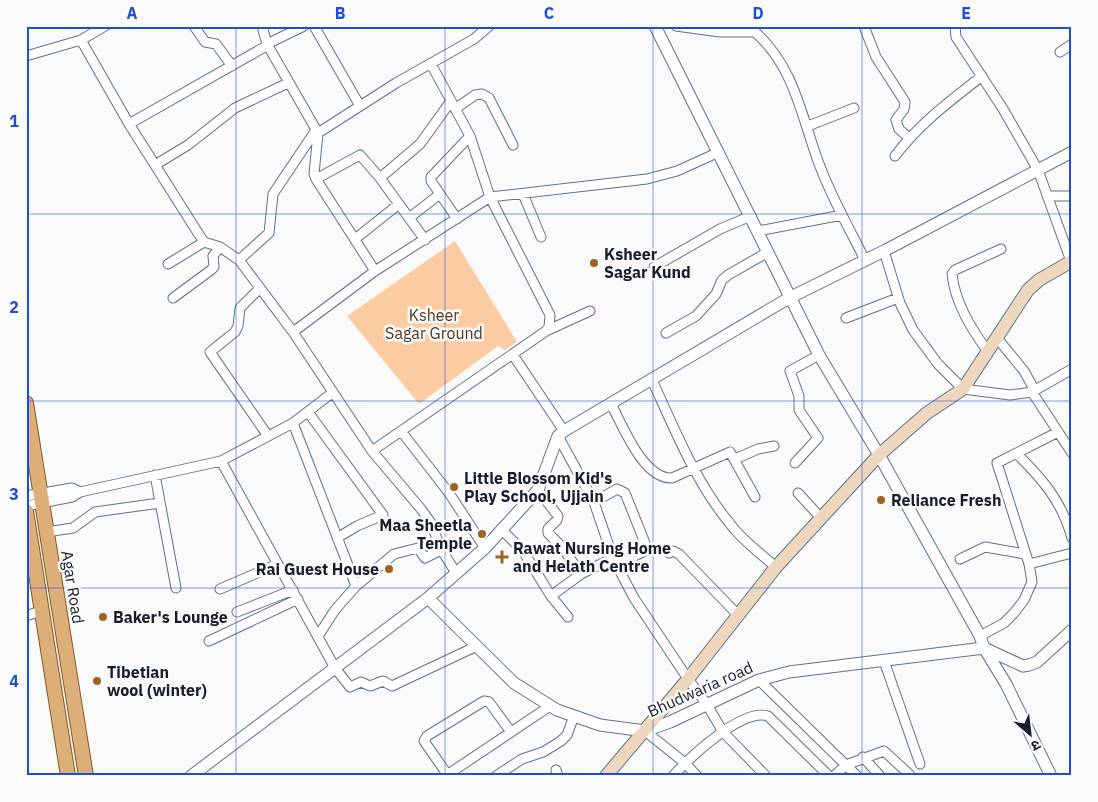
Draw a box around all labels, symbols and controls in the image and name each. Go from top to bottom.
text: A [127,3,138,23]
text: B [335,3,346,23]
text: C [544,3,554,23]
text: D [752,3,764,23]
text: E [961,3,971,23]
text: 1 [9,111,19,131]
place label: Ksheer Sagar Kund [604,244,691,282]
marker: Ksheer Sagar Kund [588,257,600,269]
text: 2 [9,297,19,317]
park label: Ksheer Sagar Ground [385,305,483,343]
place label: Little Blossom Kid's Play School, Ujjain [464,468,612,506]
marker: Little Blossom Kid's Play School, Ujjain [448,481,460,493]
text: 3 [9,484,19,504]
place label: Reliance Fresh [891,490,1001,510]
marker: Reliance Fresh [875,494,887,506]
place label: Maa Sheetla Temple [379,515,472,553]
marker: Maa Sheetla Temple [476,528,488,540]
place label: Rawat Nursing Home and Helath Centre [513,538,671,576]
street label: Agar Road [57,549,89,625]
marker: Rawat Nursing Home and Helath Centre [495,550,509,564]
place label: Rai Guest House [256,559,379,579]
marker: Rai Guest House [383,563,395,575]
place label: Baker's Lounge [113,607,228,627]
marker: Baker's Lounge [97,611,109,623]
street label: Bhudwaria road [644,657,756,721]
place label: Tibetian wool (winter) [107,662,207,700]
text: 4 [9,671,19,691]
marker: Tibetian wool (winter) [91,675,103,687]
north arrow [1006,710,1056,760]
text: उ [1028,736,1044,756]

